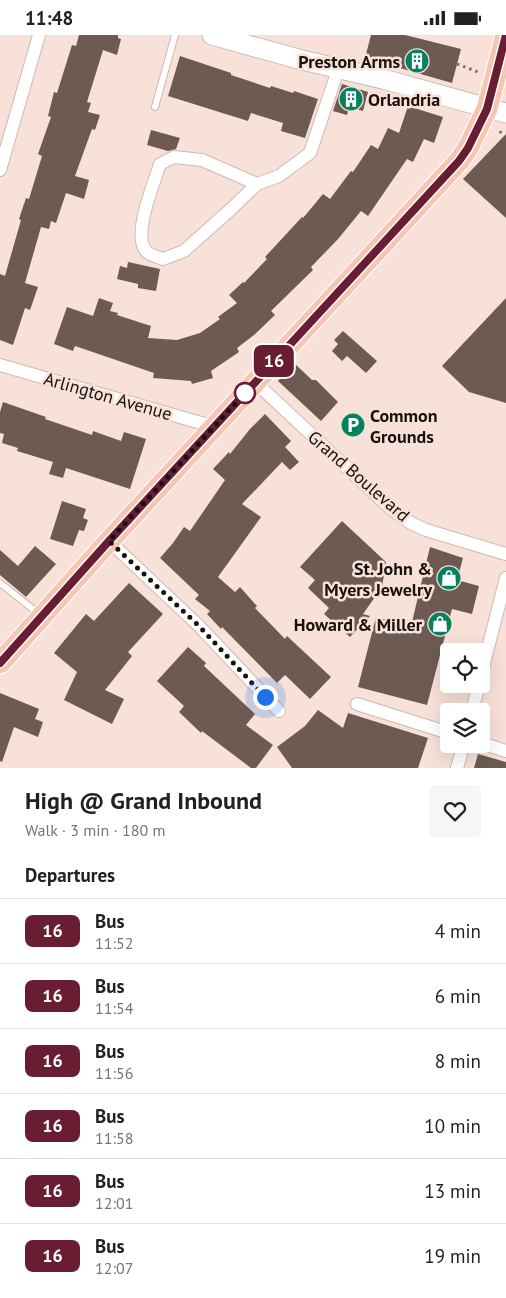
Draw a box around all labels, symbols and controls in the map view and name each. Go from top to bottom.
text: 11:48 [25,6,73,30]
building icon: Preston Arms [404,48,430,74]
place label: Preston Arms [298,50,400,73]
building icon: Orlandria [338,86,364,112]
place label: Orlandria [368,88,440,111]
line badge: 16 [252,345,296,377]
text: 16 [264,349,284,372]
street label: Arlington Avenue [41,367,175,425]
unlabelled marker [234,382,256,404]
place label: Common Grounds [370,404,438,448]
parking icon: Common Grounds [340,412,366,438]
street label: Grand Boulevard [303,425,415,527]
place label: St. John & Myers Jewelry [324,557,432,601]
shop icon: St. John & Myers Jewelry [436,565,462,591]
shop icon: Howard & Miller [427,611,453,637]
place label: Howard & Miller [294,613,423,636]
map controls [440,643,490,753]
button: locate [440,643,490,693]
your location [253,685,278,710]
button: layers [440,703,490,753]
text: High @ Grand Inbound [25,785,262,816]
button: heart [429,785,481,837]
text: Walk · 3 min · 180 m [25,820,165,840]
text: Departures [25,863,115,887]
text: Bus [95,909,124,933]
text: 16 [42,919,63,942]
text: 4 min [435,919,481,943]
text: 11:52 [95,933,133,953]
text: Bus [95,974,124,998]
text: 16 [42,984,63,1007]
text: 6 min [435,984,481,1008]
text: 11:54 [95,998,133,1018]
text: Bus [95,1039,124,1063]
text: 16 [42,1049,63,1072]
text: 8 min [435,1049,481,1073]
text: 11:56 [95,1063,133,1083]
text: Bus [95,1104,124,1128]
text: 16 [42,1114,63,1137]
text: 10 min [424,1114,481,1138]
text: 11:58 [95,1128,133,1148]
text: Bus [95,1169,124,1193]
text: 16 [42,1179,63,1202]
text: 13 min [424,1179,481,1203]
text: 12:01 [95,1193,133,1213]
text: Bus [95,1234,124,1258]
text: 16 [42,1244,63,1267]
text: 19 min [424,1244,481,1268]
text: 12:07 [95,1258,133,1278]

